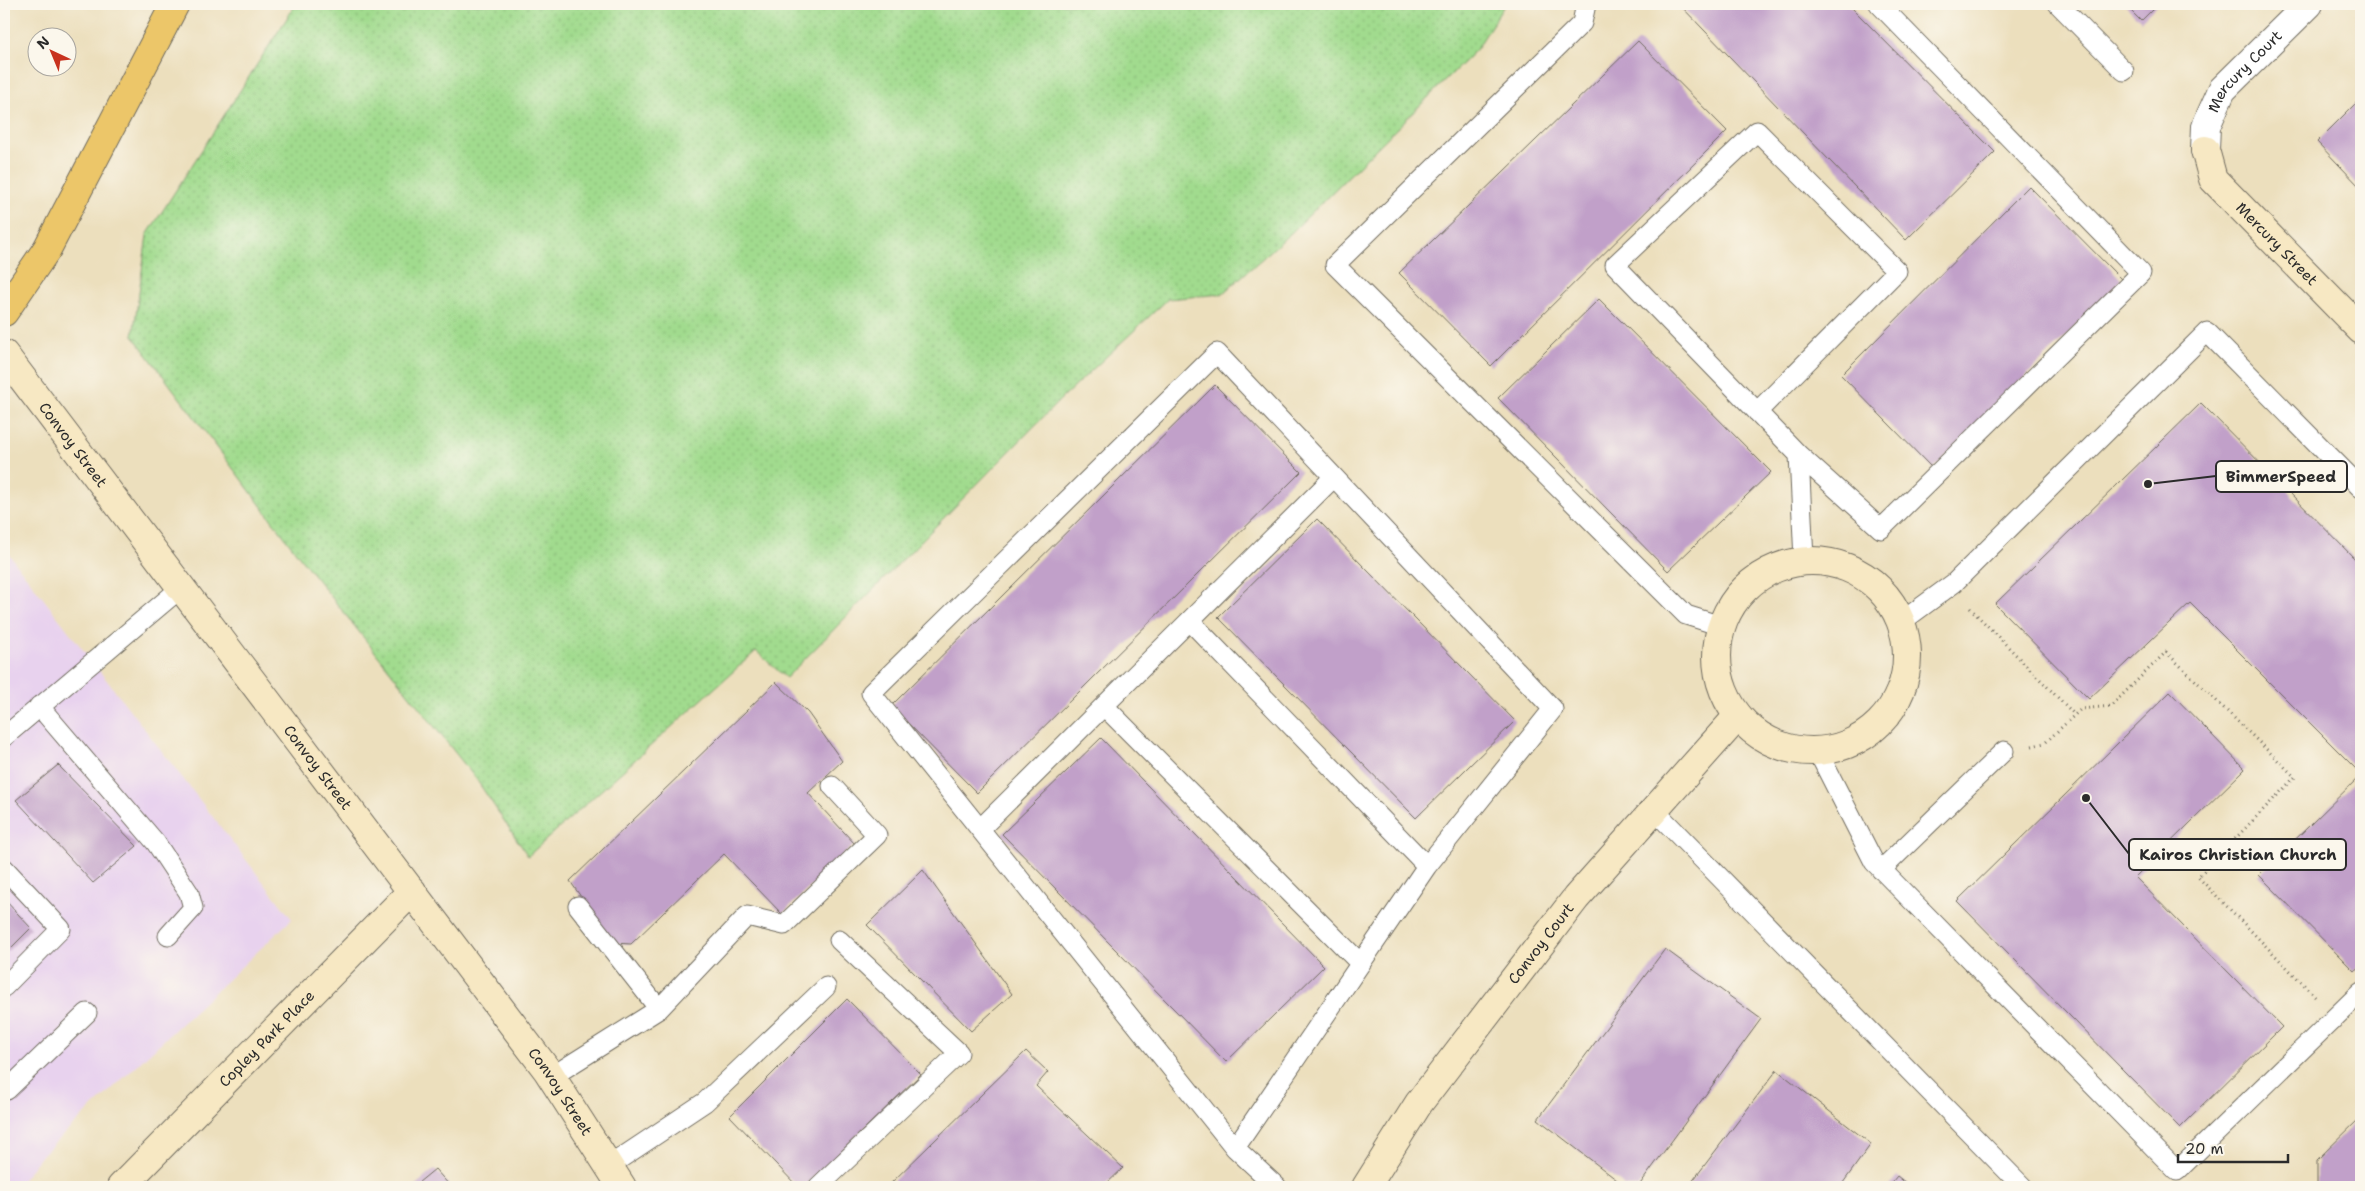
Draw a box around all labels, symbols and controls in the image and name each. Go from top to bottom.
street label: Mercury Court [2203,26,2287,116]
north arrow [28,28,78,78]
text: N [33,32,53,53]
street label: Mercury Street [2231,198,2322,290]
street label: Convoy Street [34,398,112,491]
callout: BimmerSpeed [2216,461,2347,492]
text: BimmerSpeed [2226,466,2336,487]
street label: Convoy Street [279,721,356,814]
callout: Kairos Christian Church [2129,839,2346,870]
text: Kairos Christian Church [2139,844,2337,865]
street label: Convoy Court [1503,899,1579,988]
street label: Copley Park Place [215,986,319,1092]
street label: Convoy Street [524,1044,597,1140]
scale bar [2178,1131,2288,1163]
text: 20 m [2185,1139,2224,1159]

